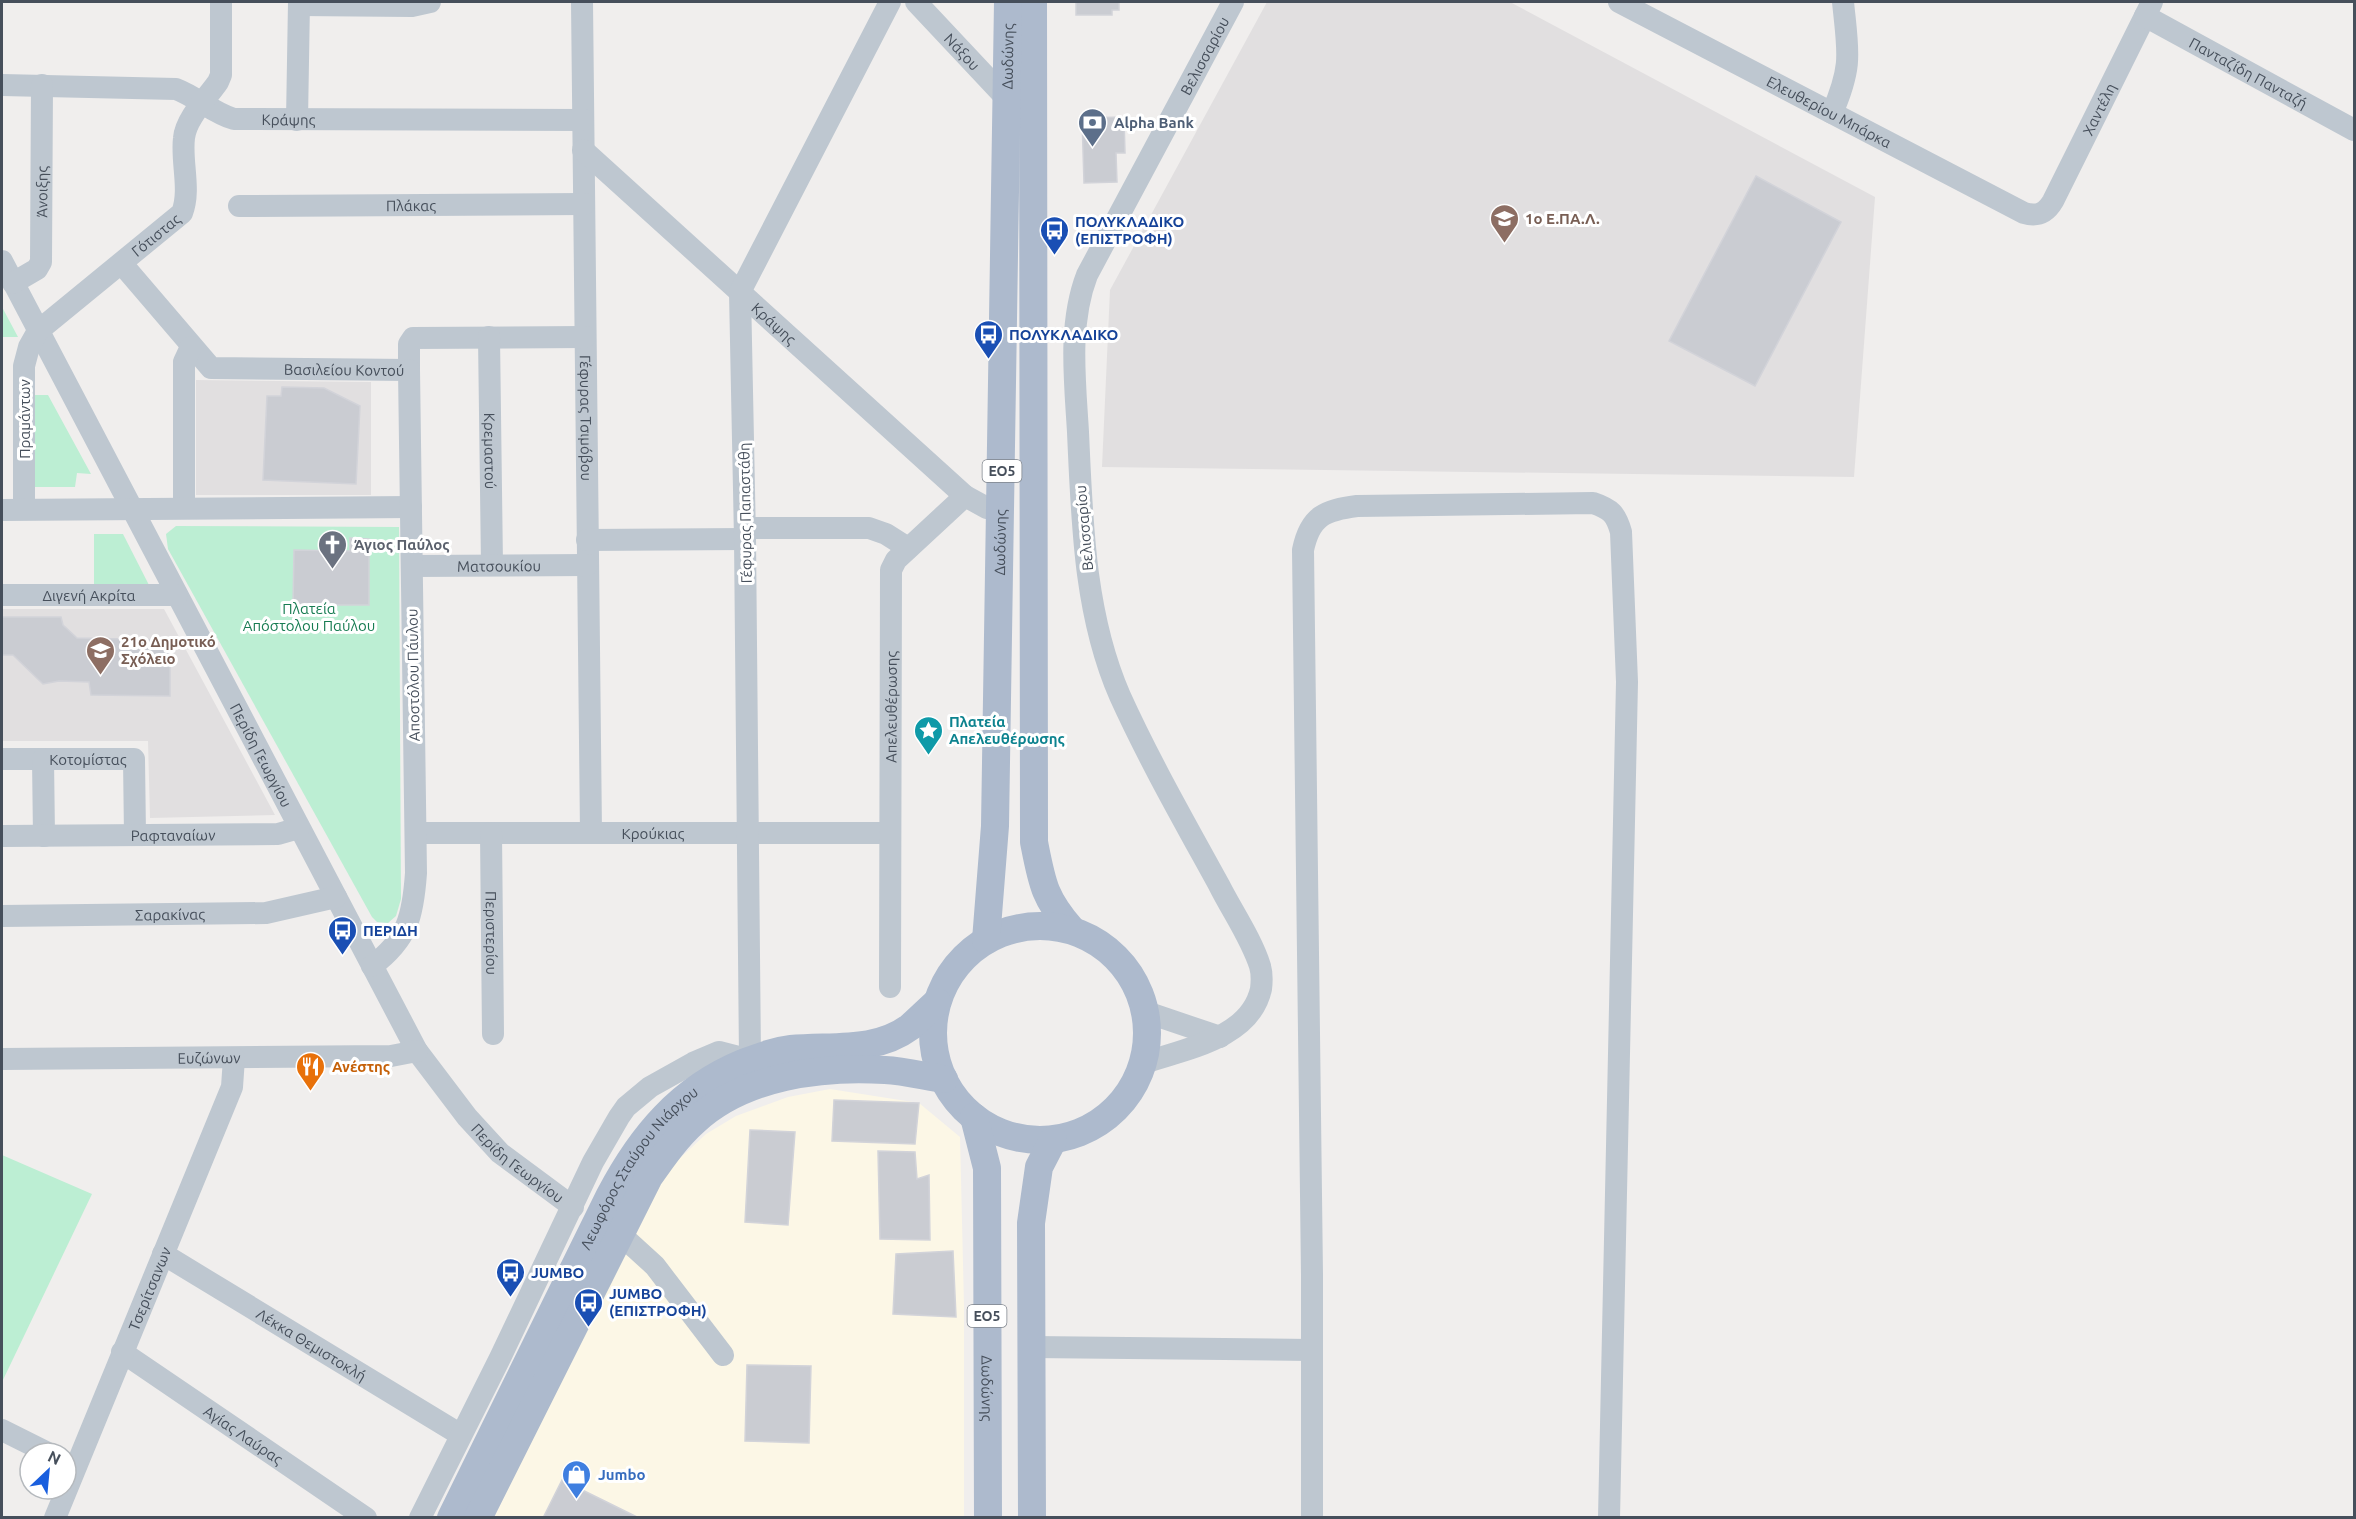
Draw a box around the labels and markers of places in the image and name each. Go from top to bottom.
bank icon: Alpha Bank [1077,106,1109,148]
place label: Alpha Bank [1114,114,1194,131]
school or university icon: 1ο Ε.ΠΑ.Λ. [1488,202,1520,244]
place label: 1ο Ε.ΠΑ.Λ. [1525,210,1600,227]
place label: ΠΟΛΥΚΛΑΔΙΚΟ (ΕΠΙΣΤΡΟΦΗ) [1075,213,1184,247]
bus stop icon: ΠΟΛΥΚΛΑΔΙΚΟ (ΕΠΙΣΤΡΟΦΗ) [1038,214,1070,256]
bus stop icon: ΠΟΛΥΚΛΑΔΙΚΟ [972,318,1004,360]
place label: ΠΟΛΥΚΛΑΔΙΚΟ [1009,326,1118,343]
church icon: Άγιος Παύλος [317,528,349,570]
place label: Άγιος Παύλος [354,536,450,553]
place label: 21ο Δημοτικό Σχόλειο [121,633,216,667]
school or university icon: 21ο Δημοτικό Σχόλειο [84,634,116,676]
place label: Πλατεία Απελευθέρωσης [949,713,1065,747]
place icon: Πλατεία Απελευθέρωσης [912,714,944,756]
bus stop icon: ΠΕΡΙΔΗ [326,914,358,956]
place label: ΠΕΡΙΔΗ [363,922,418,939]
restaurant icon: Ανέστης [295,1050,327,1092]
place label: Ανέστης [332,1058,390,1075]
bus stop icon: JUMBO [494,1256,526,1298]
place label: JUMBO [531,1264,585,1281]
place label: JUMBO (ΕΠΙΣΤΡΟΦΗ) [609,1285,707,1319]
bus stop icon: JUMBO (ΕΠΙΣΤΡΟΦΗ) [572,1286,604,1328]
shop icon: Jumbo [561,1458,593,1500]
place label: Jumbo [598,1466,646,1483]

